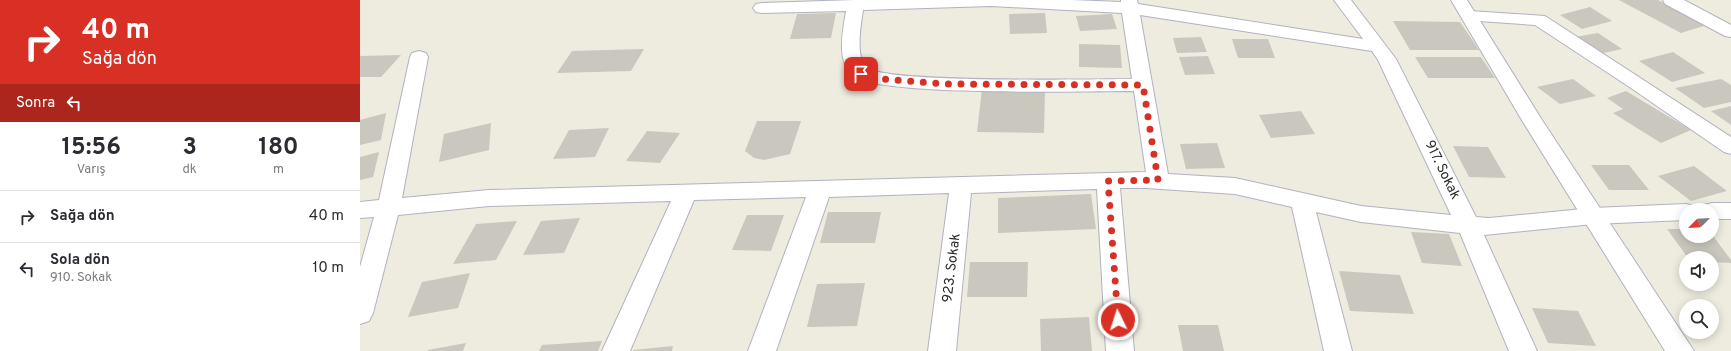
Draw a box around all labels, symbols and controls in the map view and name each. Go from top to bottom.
text: 40 m [82,13,150,49]
icon: right [16,16,68,68]
text: Sağa dön [82,48,157,71]
pin [844,57,878,91]
icon: arrive [850,63,872,85]
icon: left [63,92,85,114]
text: Sonra [16,94,55,113]
text: 15:56 [61,133,121,163]
text: 3 [182,133,197,163]
text: 180 [258,133,298,163]
street label: 917. Sokak [1420,138,1464,202]
text: Varış [77,162,106,178]
text: dk [183,162,197,178]
text: m [273,162,284,178]
north arrow [1679,203,1719,243]
map controls [1679,203,1719,339]
icon: right [16,206,38,228]
text: Sağa dön [50,207,115,226]
text: 40 m [309,207,344,226]
street label: 923. Sokak [939,232,965,304]
text: Sola dön [50,251,110,270]
button: sound [1679,251,1719,291]
icon: left [16,258,38,280]
text: 10 m [313,259,344,278]
text: 910. Sokak [50,270,112,286]
position arrow [1097,299,1139,341]
button: search [1679,299,1719,339]

